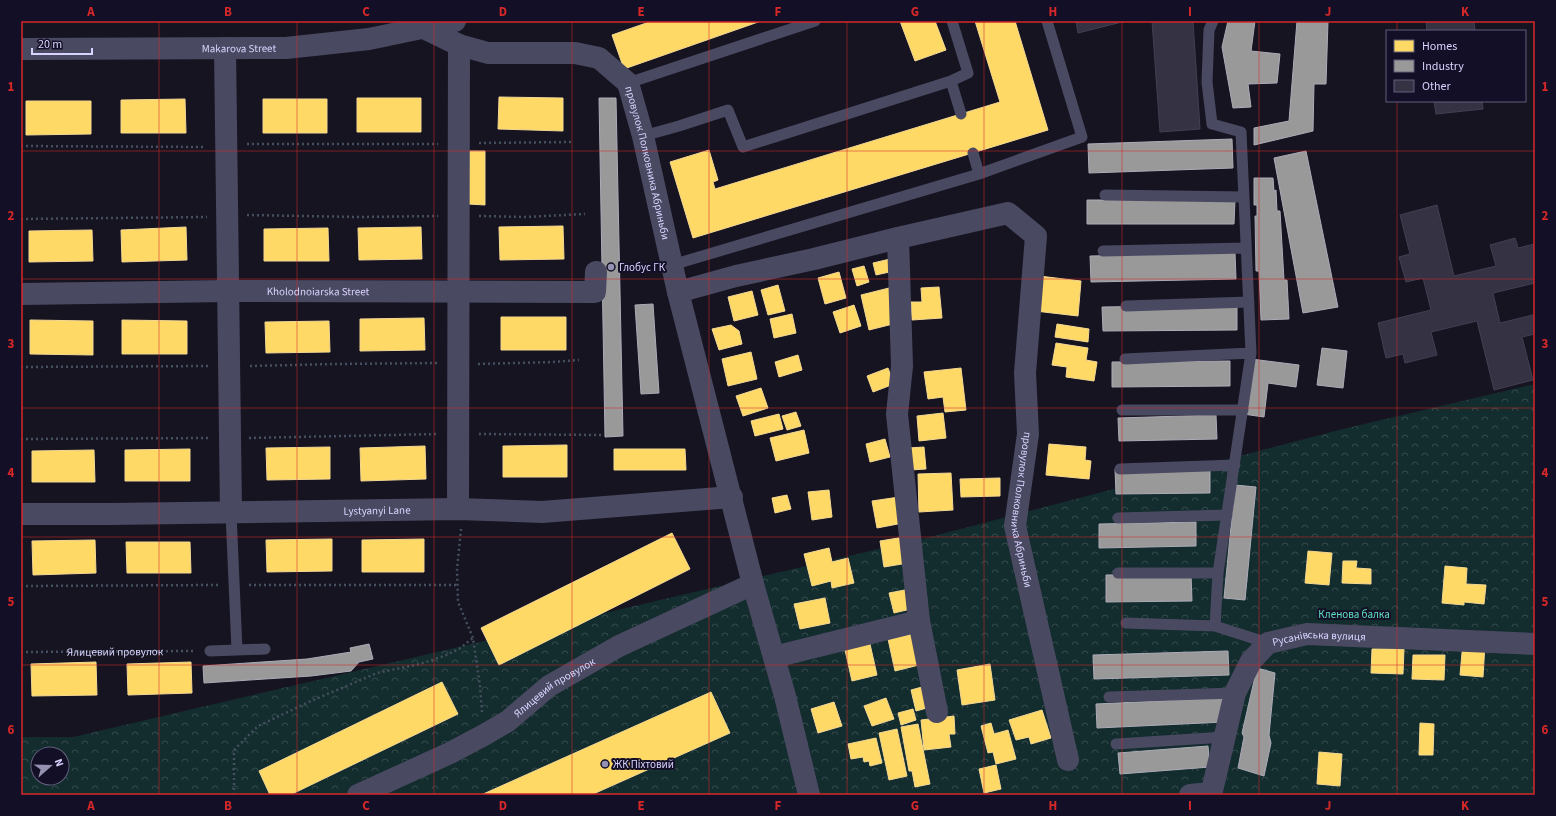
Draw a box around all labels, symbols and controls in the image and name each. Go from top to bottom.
text: A [86,3,95,21]
text: B [224,3,232,21]
text: C [362,3,370,21]
text: D [499,3,507,21]
text: E [637,3,645,21]
text: F [775,3,782,21]
text: G [911,3,919,21]
text: H [1049,3,1057,21]
text: I [1188,3,1192,21]
text: J [1325,3,1331,21]
text: K [1461,3,1470,21]
scale bar [32,30,92,56]
legend [1386,30,1526,102]
text: 20 m [38,36,62,53]
text: Homes [1422,38,1457,55]
street label: Makarova Street [202,41,276,56]
text: Industry [1422,58,1464,75]
text: 1 [8,78,15,96]
text: Other [1422,78,1452,95]
text: 1 [1542,78,1549,96]
street label: провулок Полковника Абриньби [621,84,673,241]
text: 2 [8,207,15,225]
text: 2 [1542,207,1549,225]
place label: Глобус ГК [619,260,666,275]
marker: Глобус ГК [606,262,616,272]
street label: Kholodnoiarska Street [267,284,370,299]
text: 3 [8,335,15,353]
text: 3 [1542,335,1549,353]
street label: провулок Полковника Абриньби [1007,431,1036,589]
text: 4 [8,464,15,482]
text: 4 [1542,464,1549,482]
street label: Lystyanyi Lane [343,503,411,519]
text: 5 [8,593,15,611]
text: 5 [1542,593,1549,611]
park label: Кленова балка [1318,607,1390,622]
street label: Русанівська вулиця [1271,627,1366,650]
street label: Ялицевий провулок [67,644,164,660]
street label: Ялицевий провулок [511,654,598,721]
text: 6 [8,721,15,739]
text: 6 [1542,721,1549,739]
north arrow [30,746,70,786]
text: N [51,757,67,769]
place label: ЖК Піхтовий [613,757,674,772]
marker: ЖК Піхтовий [600,759,610,769]
text: A [86,797,95,815]
text: B [224,797,232,815]
text: C [362,797,370,815]
text: D [499,797,507,815]
text: E [637,797,645,815]
text: F [775,797,782,815]
text: G [911,797,919,815]
text: H [1049,797,1057,815]
text: I [1188,797,1192,815]
text: J [1325,797,1331,815]
text: K [1461,797,1470,815]

